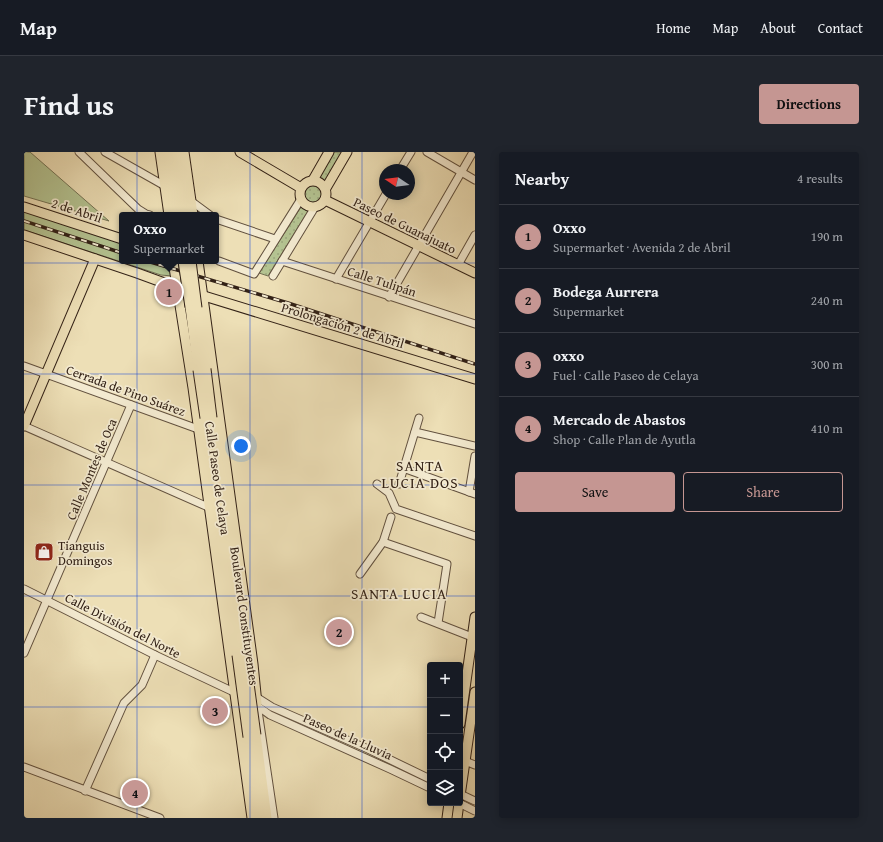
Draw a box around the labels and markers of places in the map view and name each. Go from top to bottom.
pin: 1 [156,277,182,307]
place label: Tianguis Domingos [58,536,112,570]
shop icon: Tianguis Domingos [33,541,55,563]
pin: 2 [326,617,352,647]
pin: 3 [202,696,228,726]
pin: 4 [122,778,148,808]

